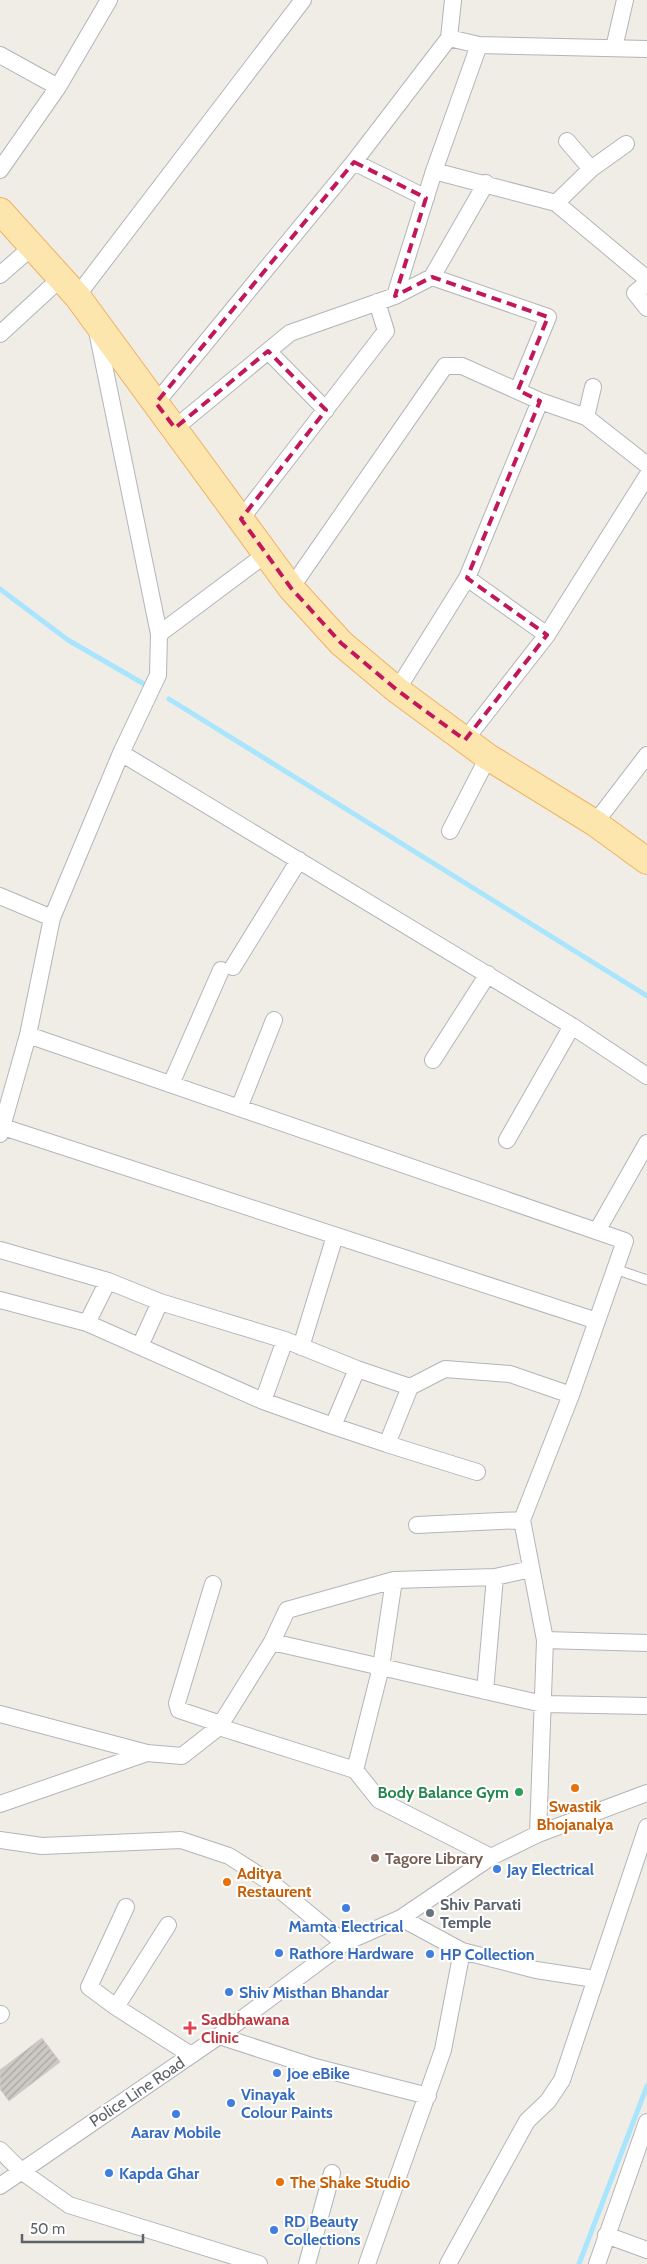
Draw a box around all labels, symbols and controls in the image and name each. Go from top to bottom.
marker: Swastik Bhojanalya [569,1782,581,1794]
place label: Body Balance Gym [378,1783,509,1802]
marker: Body Balance Gym [513,1786,525,1798]
place label: Swastik Bhojanalya [536,1797,614,1834]
place label: Tagore Library [385,1849,483,1868]
marker: Tagore Library [369,1852,381,1864]
place label: Jay Electrical [506,1860,594,1879]
marker: Jay Electrical [491,1863,503,1875]
place label: Aditya Restaurent [237,1864,312,1901]
marker: Aditya Restaurent [221,1876,233,1888]
place label: Shiv Parvati Temple [440,1895,521,1932]
marker: Mamta Electrical [340,1902,352,1914]
marker: Shiv Parvati Temple [424,1907,436,1919]
place label: Mamta Electrical [289,1917,403,1936]
place label: Rathore Hardware [289,1944,414,1963]
place label: HP Collection [440,1945,535,1964]
marker: Rathore Hardware [273,1947,285,1959]
marker: HP Collection [424,1948,436,1960]
place label: Shiv Misthan Bhandar [239,1983,390,2002]
marker: Shiv Misthan Bhandar [223,1986,235,1998]
place label: Sadbhawana Clinic [201,2010,289,2047]
marker: Sadbhawana Clinic [183,2021,197,2035]
street label: Police Line Road [86,2053,188,2131]
place label: Joe eBike [286,2064,350,2083]
marker: Joe eBike [271,2067,283,2079]
place label: Vinayak Colour Paints [241,2085,333,2122]
marker: Vinayak Colour Paints [225,2097,237,2109]
marker: Aarav Mobile [170,2108,182,2120]
place label: Aarav Mobile [131,2123,221,2142]
place label: Kapda Ghar [119,2164,200,2183]
marker: Kapda Ghar [103,2167,115,2179]
place label: The Shake Studio [290,2173,410,2192]
marker: The Shake Studio [274,2176,286,2188]
scale bar [22,2212,144,2244]
place label: RD Beauty Collections [284,2212,361,2249]
text: 50 m [30,2220,65,2238]
marker: RD Beauty Collections [268,2224,280,2236]

